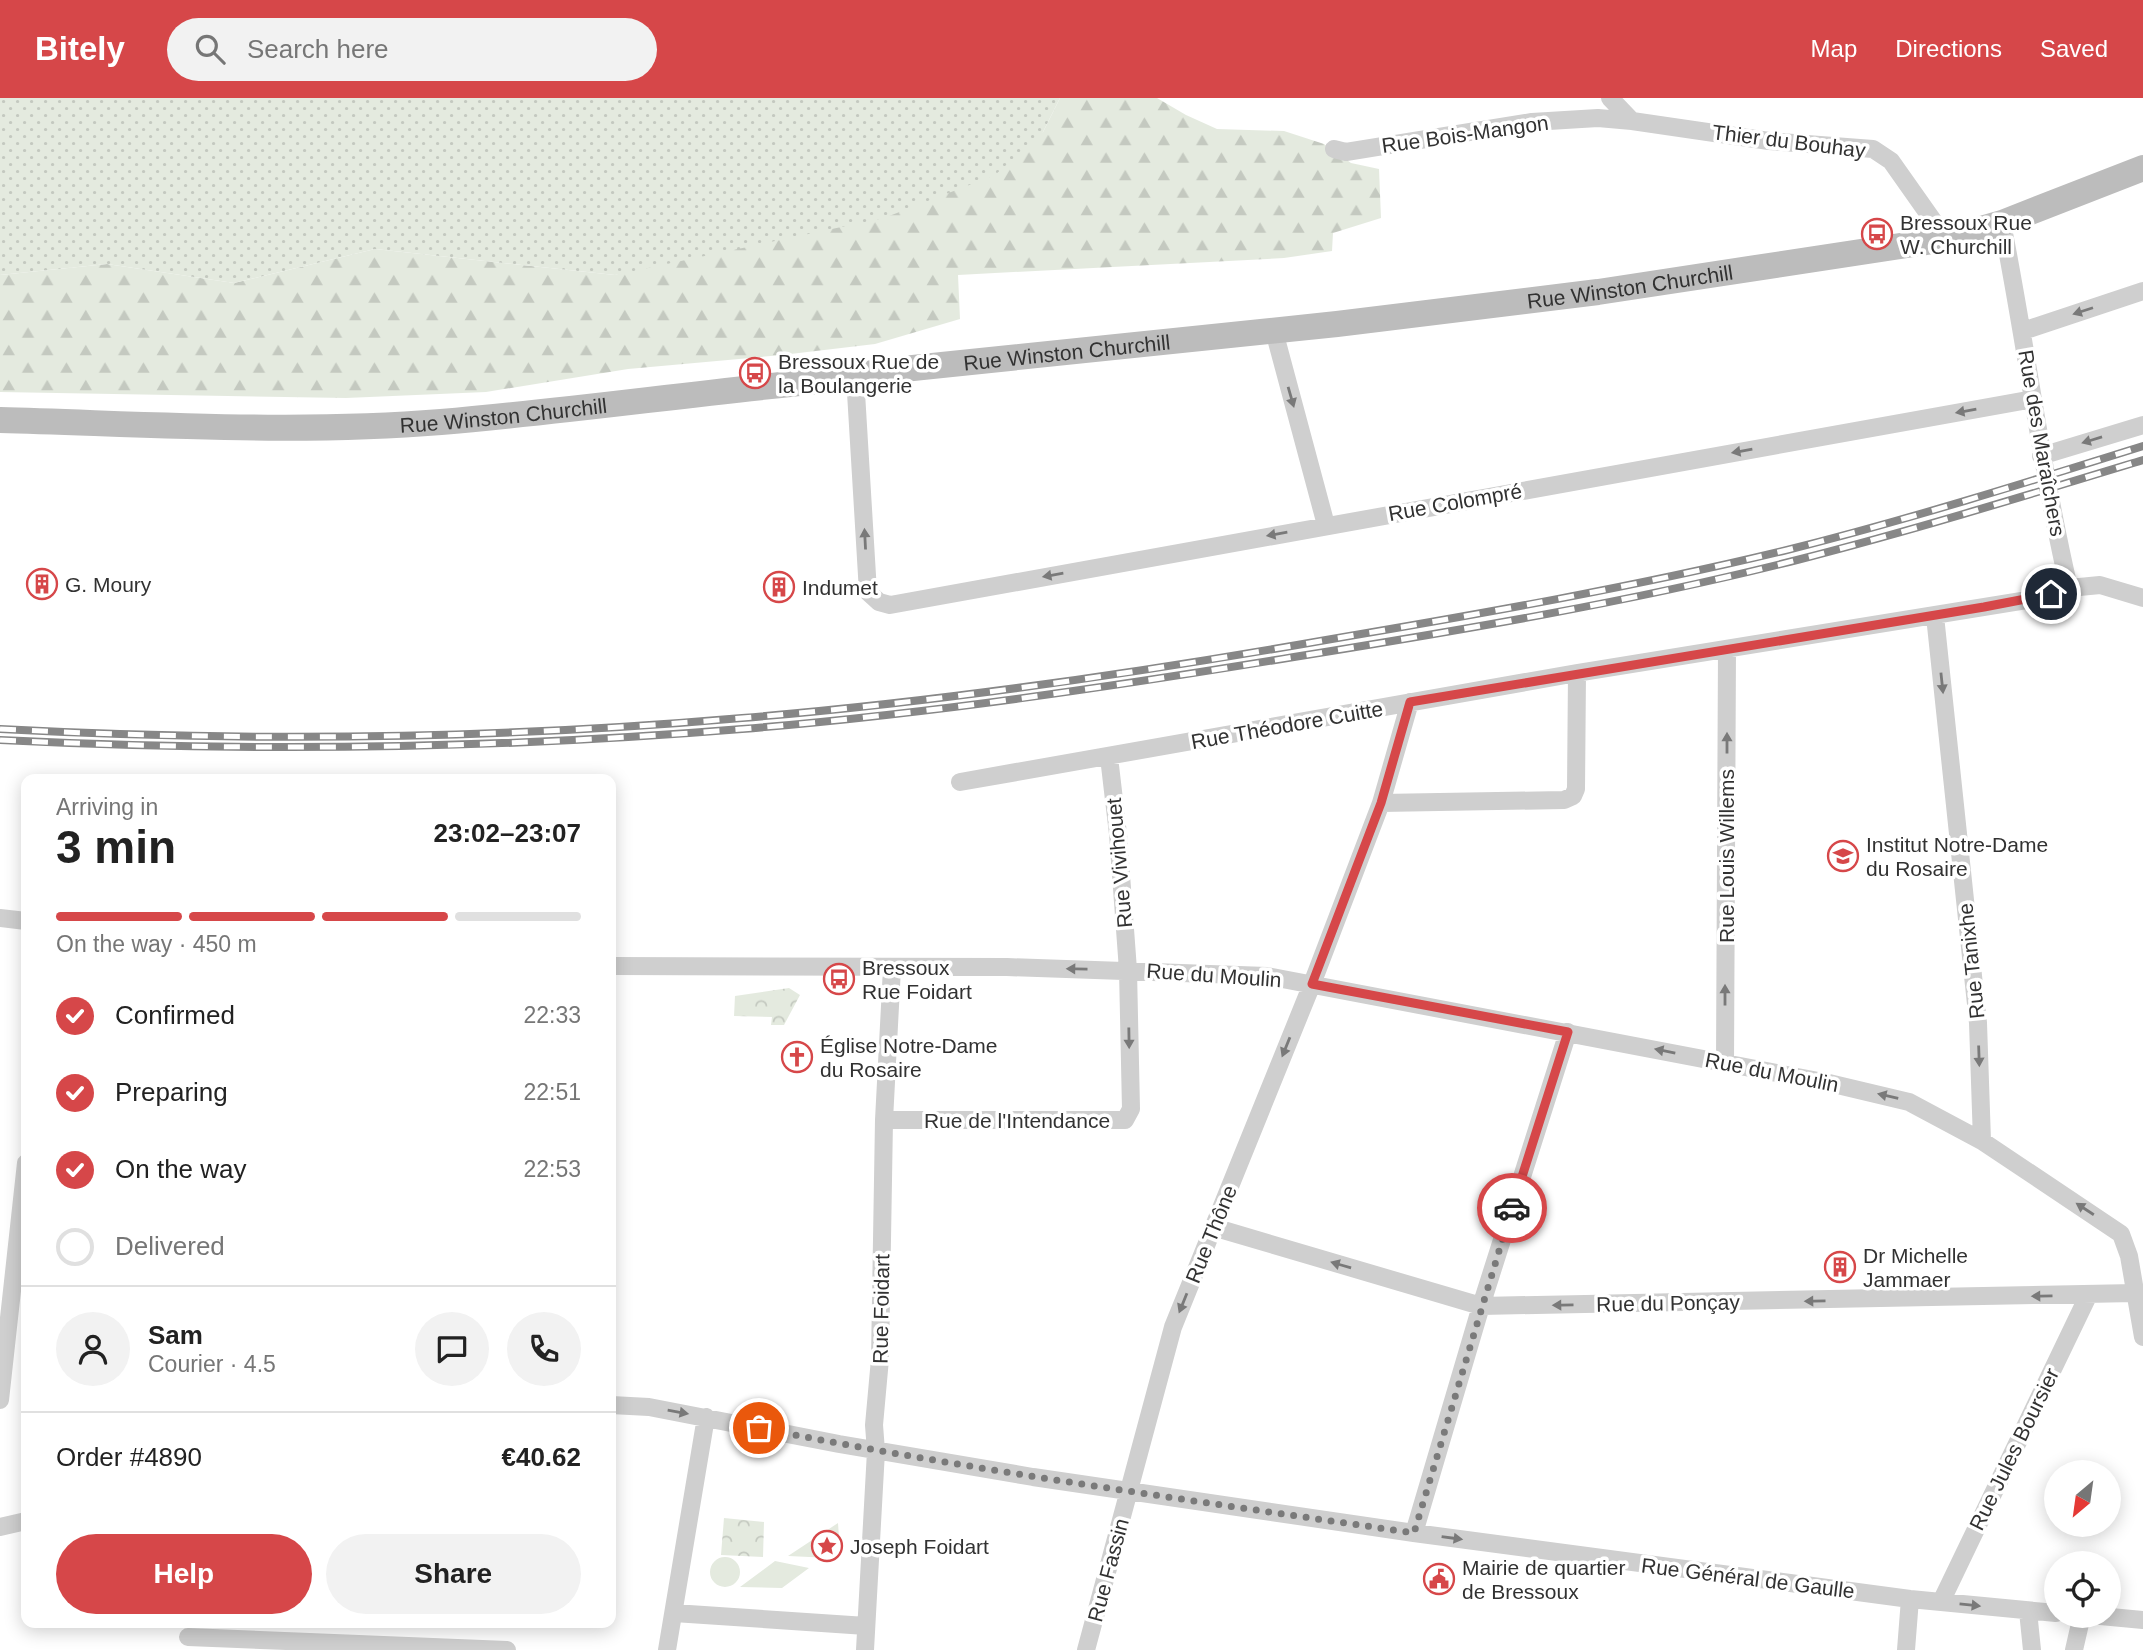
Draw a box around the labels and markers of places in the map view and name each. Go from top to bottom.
place label: Bressoux Rue W. Churchill [1900,211,2032,258]
bus stop icon: Bressoux Rue W. Churchill [1860,217,1894,251]
place label: Bressoux Rue de la Boulangerie [778,350,939,397]
bus stop icon: Bressoux Rue de la Boulangerie [738,356,772,390]
pin [2021,564,2081,624]
building icon: G. Moury [25,567,59,601]
building icon: Indumet [762,570,796,604]
place label: G. Moury [65,573,152,596]
place label: Indumet [802,576,878,599]
place label: Institut Notre-Dame du Rosaire [1866,833,2048,880]
school or university icon: Institut Notre-Dame du Rosaire [1826,839,1860,873]
place label: Bressoux Rue Foidart [862,956,972,1003]
bus stop icon: Bressoux Rue Foidart [822,962,856,996]
place label: Église Notre-Dame du Rosaire [820,1034,997,1081]
church icon: Église Notre-Dame du Rosaire [780,1040,814,1074]
place label: Dr Michelle Jammaer [1863,1244,1968,1291]
building icon: Dr Michelle Jammaer [1823,1250,1857,1284]
pin [729,1398,789,1458]
place icon: Joseph Foidart [810,1529,844,1563]
place label: Joseph Foidart [850,1535,989,1558]
place label: Mairie de quartier de Bressoux [1462,1556,1625,1603]
public building icon: Mairie de quartier de Bressoux [1422,1562,1456,1596]

